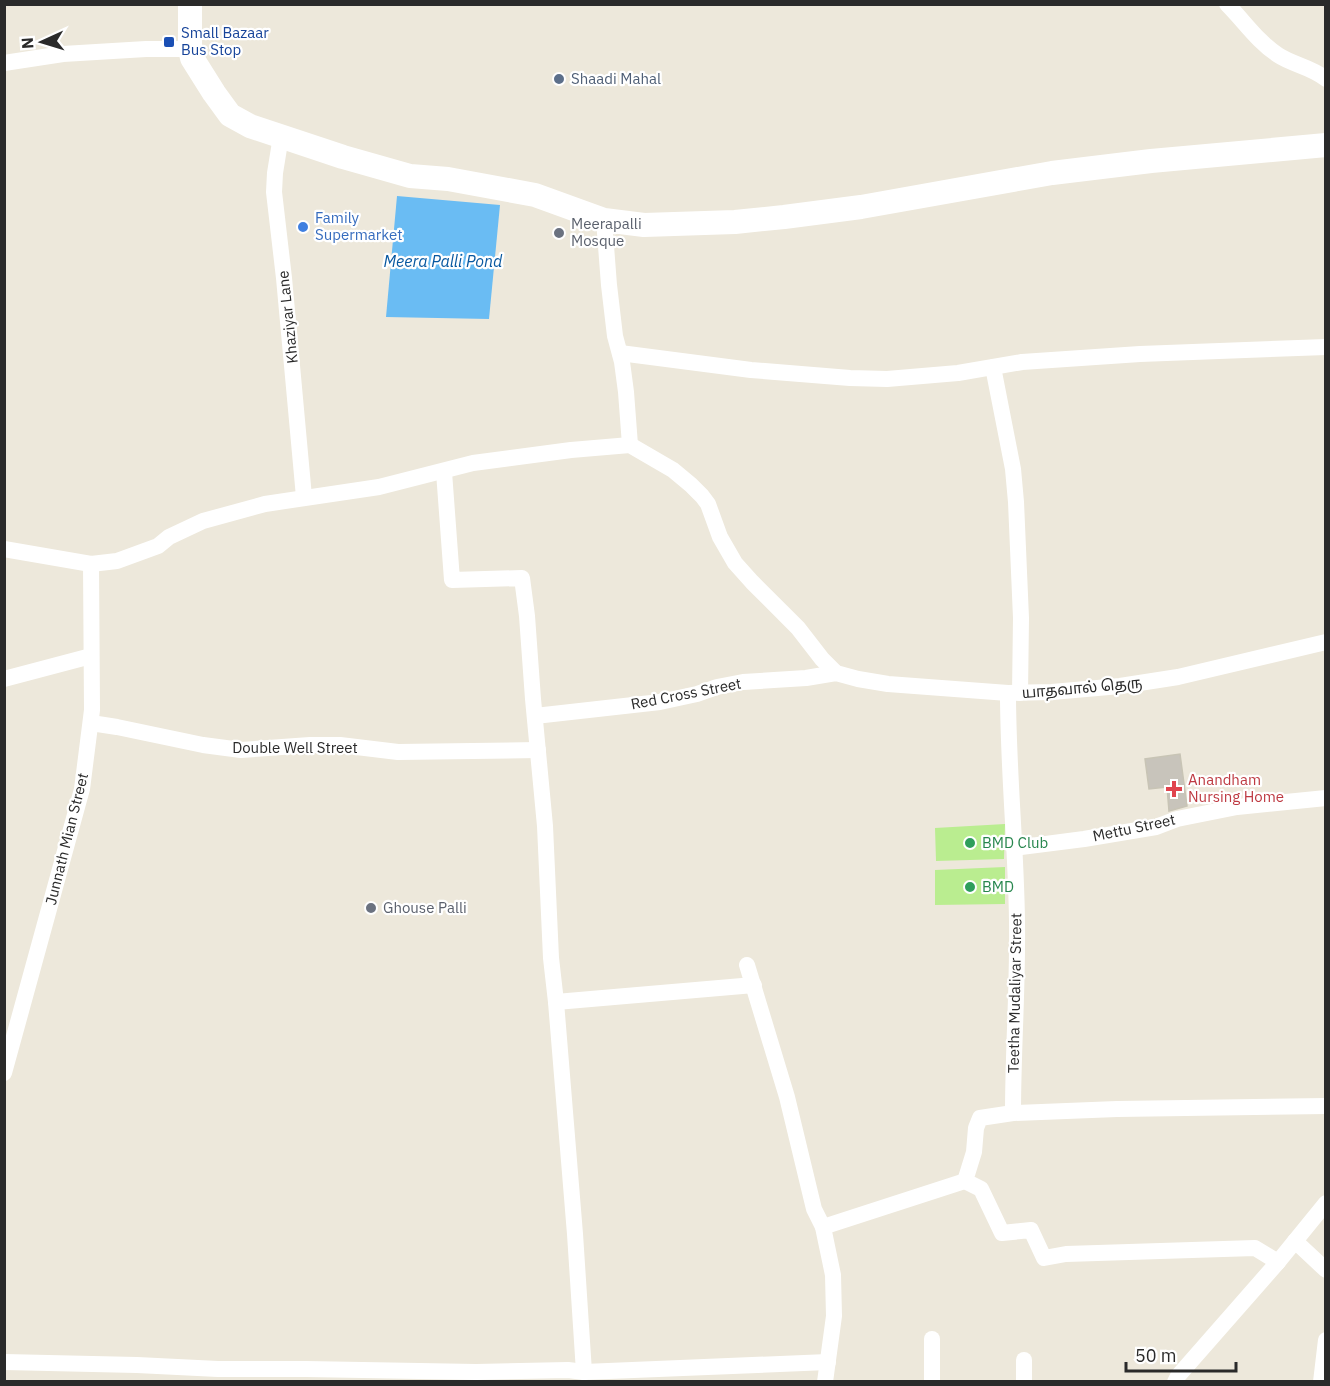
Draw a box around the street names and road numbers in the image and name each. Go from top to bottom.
street label: Khaziyar Lane [273,270,302,364]
street label: Red Cross Street [629,673,743,714]
street label: யாதவால் தெரு [1021,673,1143,704]
street label: Double Well Street [232,738,358,757]
street label: Junnath Mian Street [41,771,92,907]
street label: Mettu Street [1091,809,1177,846]
street label: Teetha Mudaliyar Street [1004,913,1025,1073]

